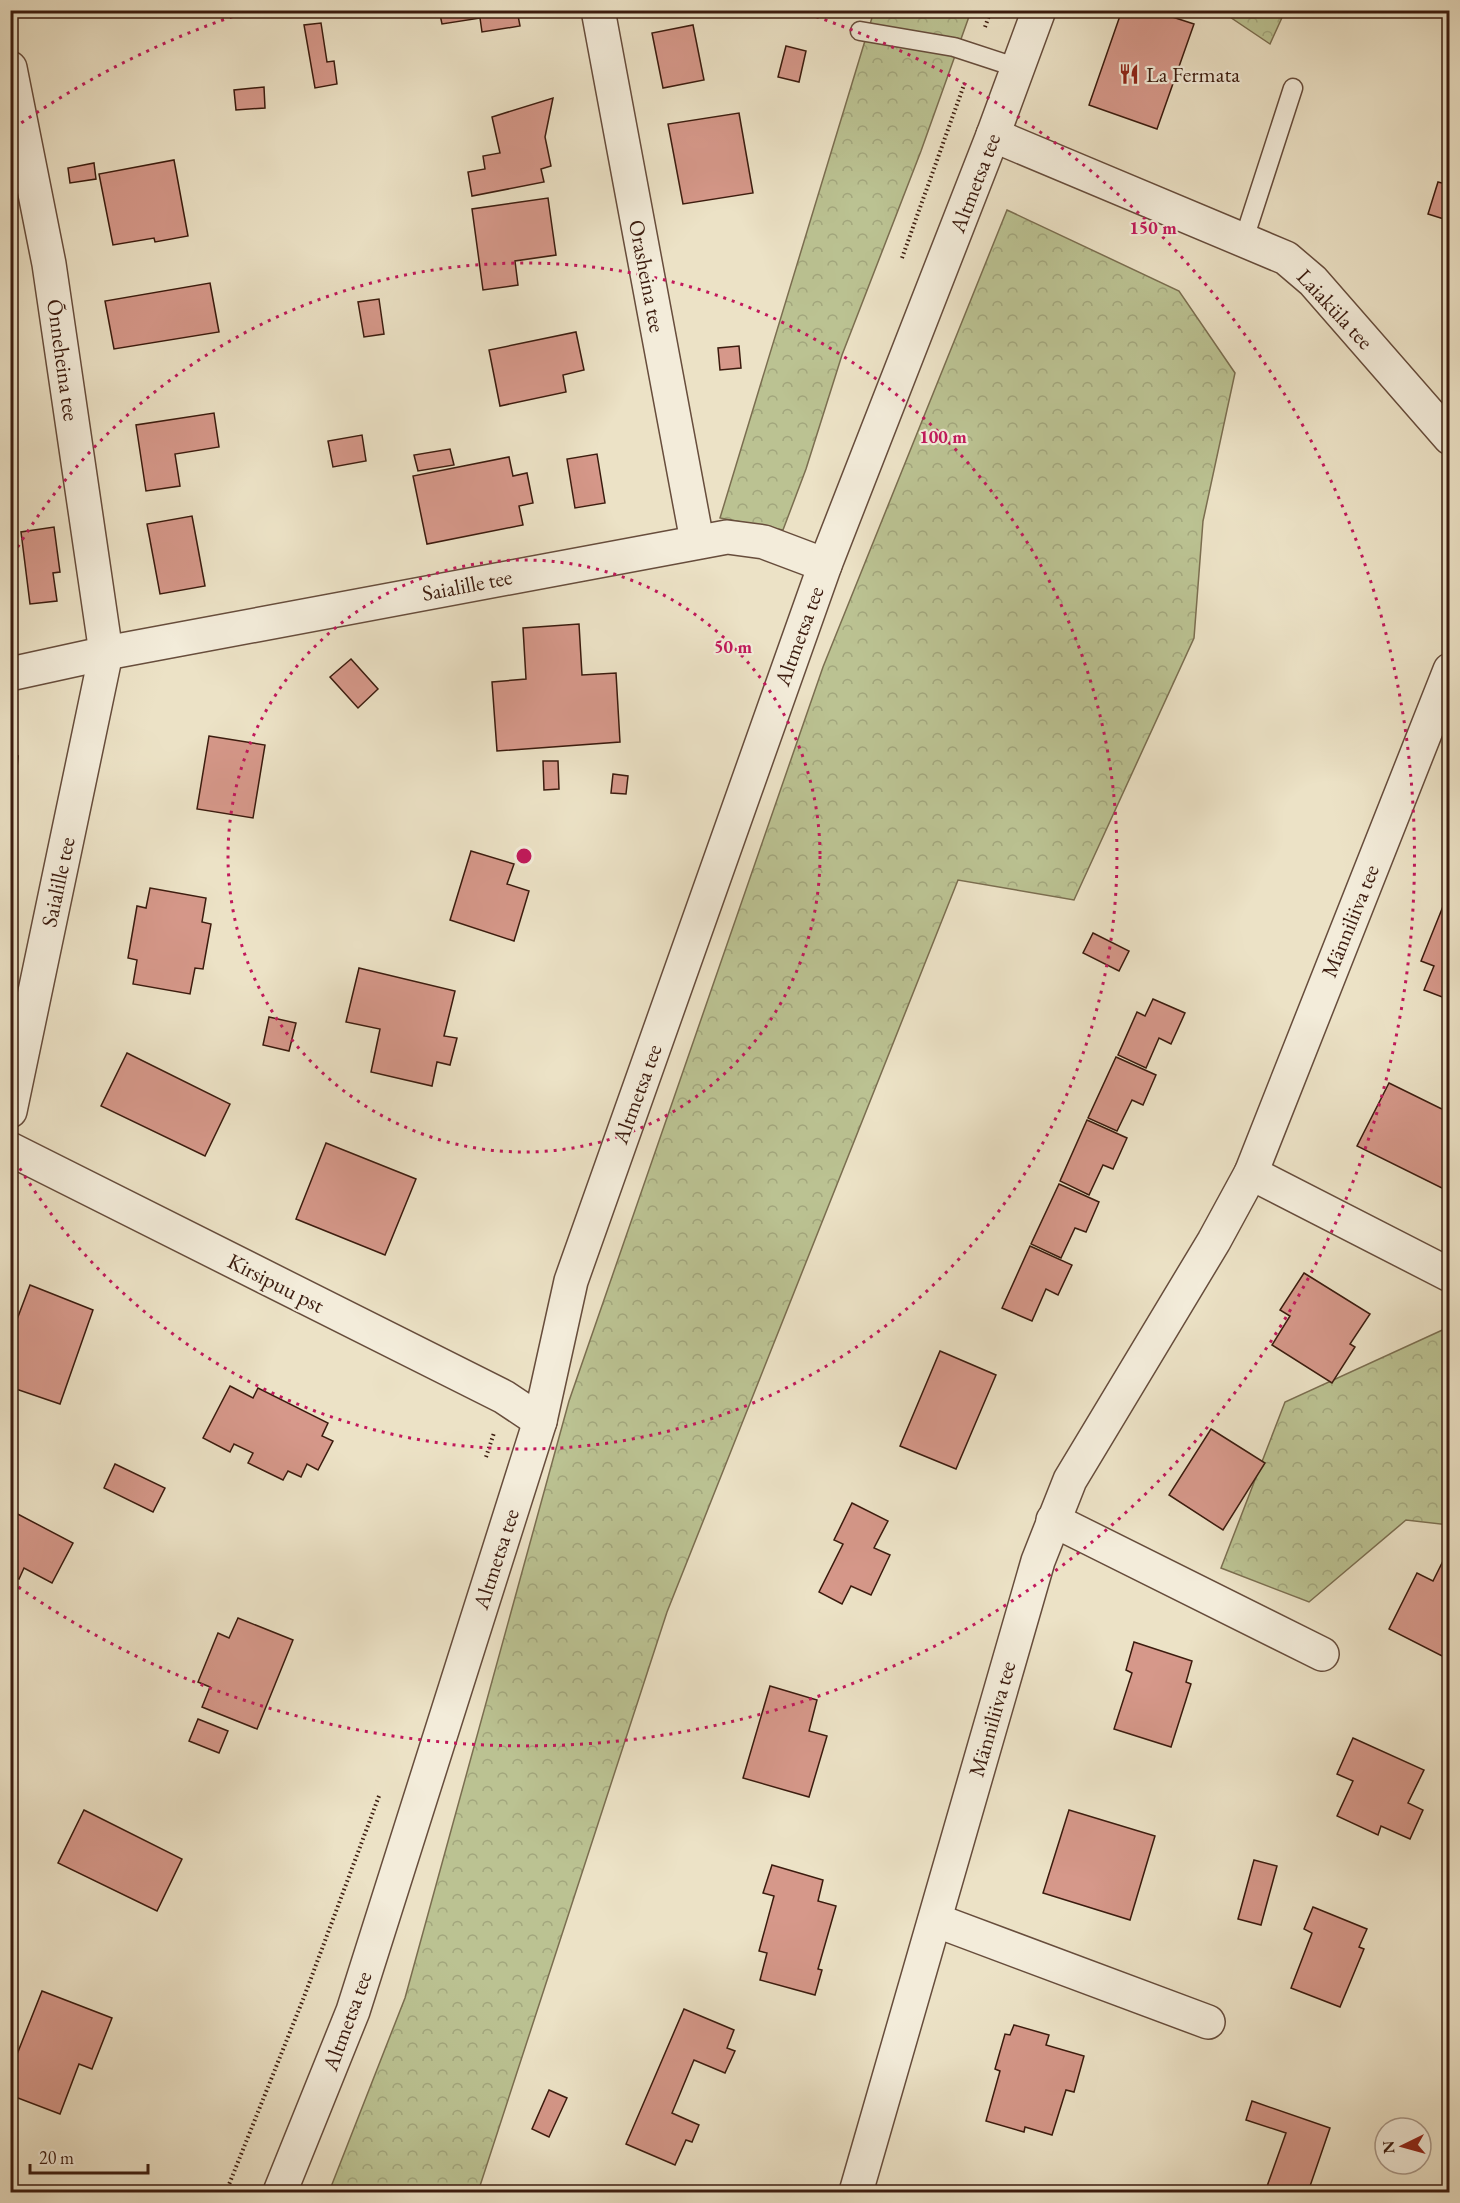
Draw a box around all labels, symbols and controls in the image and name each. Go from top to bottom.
place label: La Fermata [1146,60,1240,89]
restaurant icon: La Fermata [1117,62,1141,86]
street label: Altmetsa tee [942,129,1007,238]
text: 150 m [1129,216,1177,239]
street label: Orasheina tee [622,217,672,335]
street label: Laiaküla tee [1290,263,1380,356]
street label: Õnneheina tee [40,297,86,423]
text: 100 m [919,425,967,448]
street label: Saialille tee [419,562,515,608]
street label: Altmetsa tee [767,582,831,691]
text: 50 m [714,635,752,658]
street label: Saialille tee [34,834,82,930]
centre of rings [514,846,534,866]
street label: Männiliiva tee [1314,860,1386,982]
street label: Altmetsa tee [605,1040,669,1149]
street label: Kirsipuu pst [223,1246,329,1320]
street label: Altmetsa tee [466,1505,526,1614]
street label: Männiliiva tee [962,1657,1022,1780]
street label: Altmetsa tee [315,1967,379,2076]
north arrow [1373,2116,1433,2176]
scale bar [30,2137,148,2175]
text: N [1378,2140,1400,2155]
text: 20 m [39,2146,74,2169]

